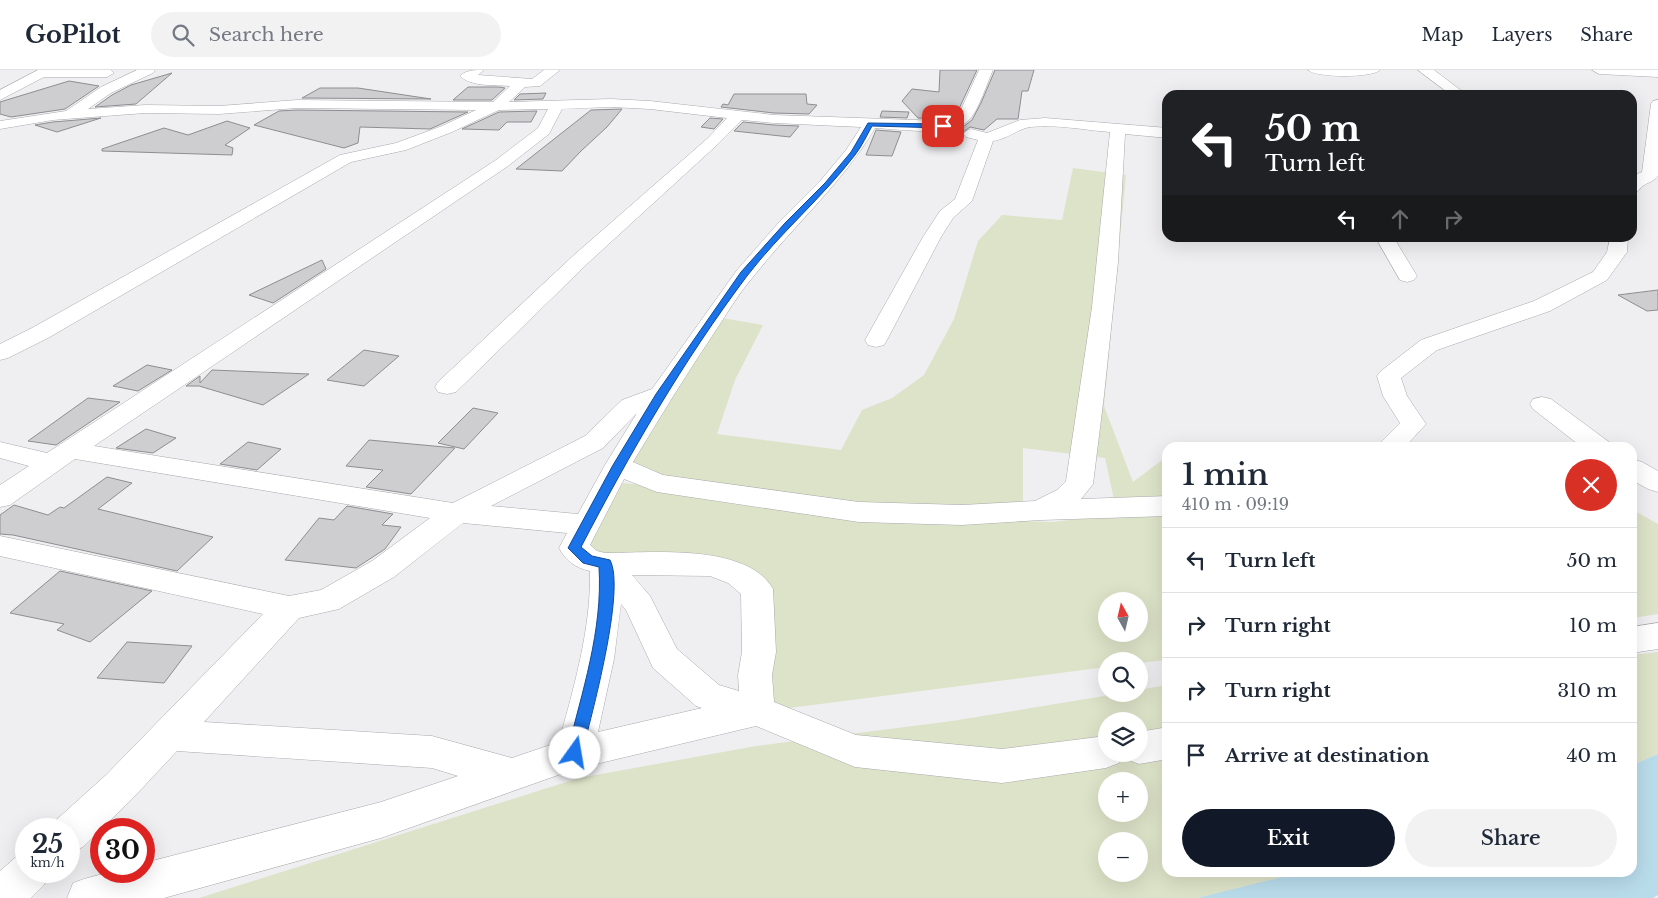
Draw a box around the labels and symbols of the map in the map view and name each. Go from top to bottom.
pin [922,105,964,147]
north arrow [1098,592,1148,642]
position arrow [548,726,600,778]
speed limit sign: 30 [90,818,155,883]

